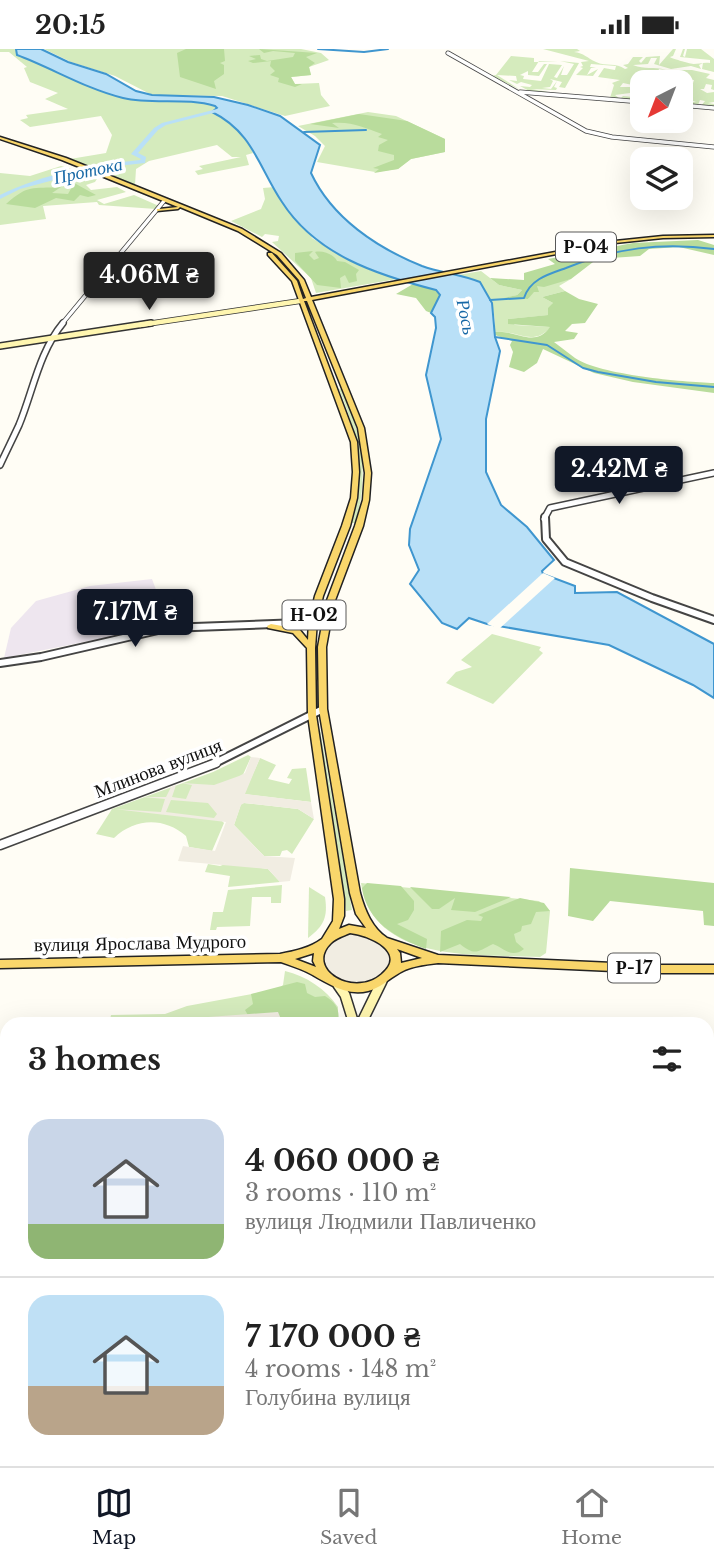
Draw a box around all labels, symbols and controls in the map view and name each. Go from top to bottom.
text: 20:15 [35,9,106,41]
north arrow [630,70,693,133]
map controls [630,70,693,210]
button: layers [630,147,693,210]
water label: Протока [51,153,125,189]
road number: Р-04 [556,232,616,261]
pin: 4.06M ₴ [84,253,214,312]
text: 4.06M ₴ [100,261,198,289]
water label: Рось [451,296,480,337]
pin: 2.42M ₴ [554,447,684,506]
text: 2.42M ₴ [571,455,667,483]
pin: 7.17M ₴ [70,589,200,649]
text: 7.17M ₴ [93,598,177,626]
road number: Н-02 [282,601,346,629]
street label: Млинова вулиця [91,733,225,803]
street label: вулиця Ярослава Мудрого [34,930,246,956]
road number: Р-17 [608,953,660,983]
icon: filters [648,1040,686,1078]
text: 3 homes [28,1041,161,1078]
text: 4 060 000 ₴ [245,1142,439,1179]
icon: home [84,1147,168,1231]
text: 3 rooms · 110 m² [245,1179,436,1207]
text: вулиця Людмили Павличенко [245,1207,536,1235]
text: 7 170 000 ₴ [245,1318,420,1355]
icon: home [84,1323,168,1407]
text: 4 rooms · 148 m² [245,1355,436,1383]
text: Голубина вулиця [245,1383,411,1411]
tab: Map [92,1484,136,1549]
tab: Saved [320,1484,377,1549]
tab: Home [561,1484,622,1549]

